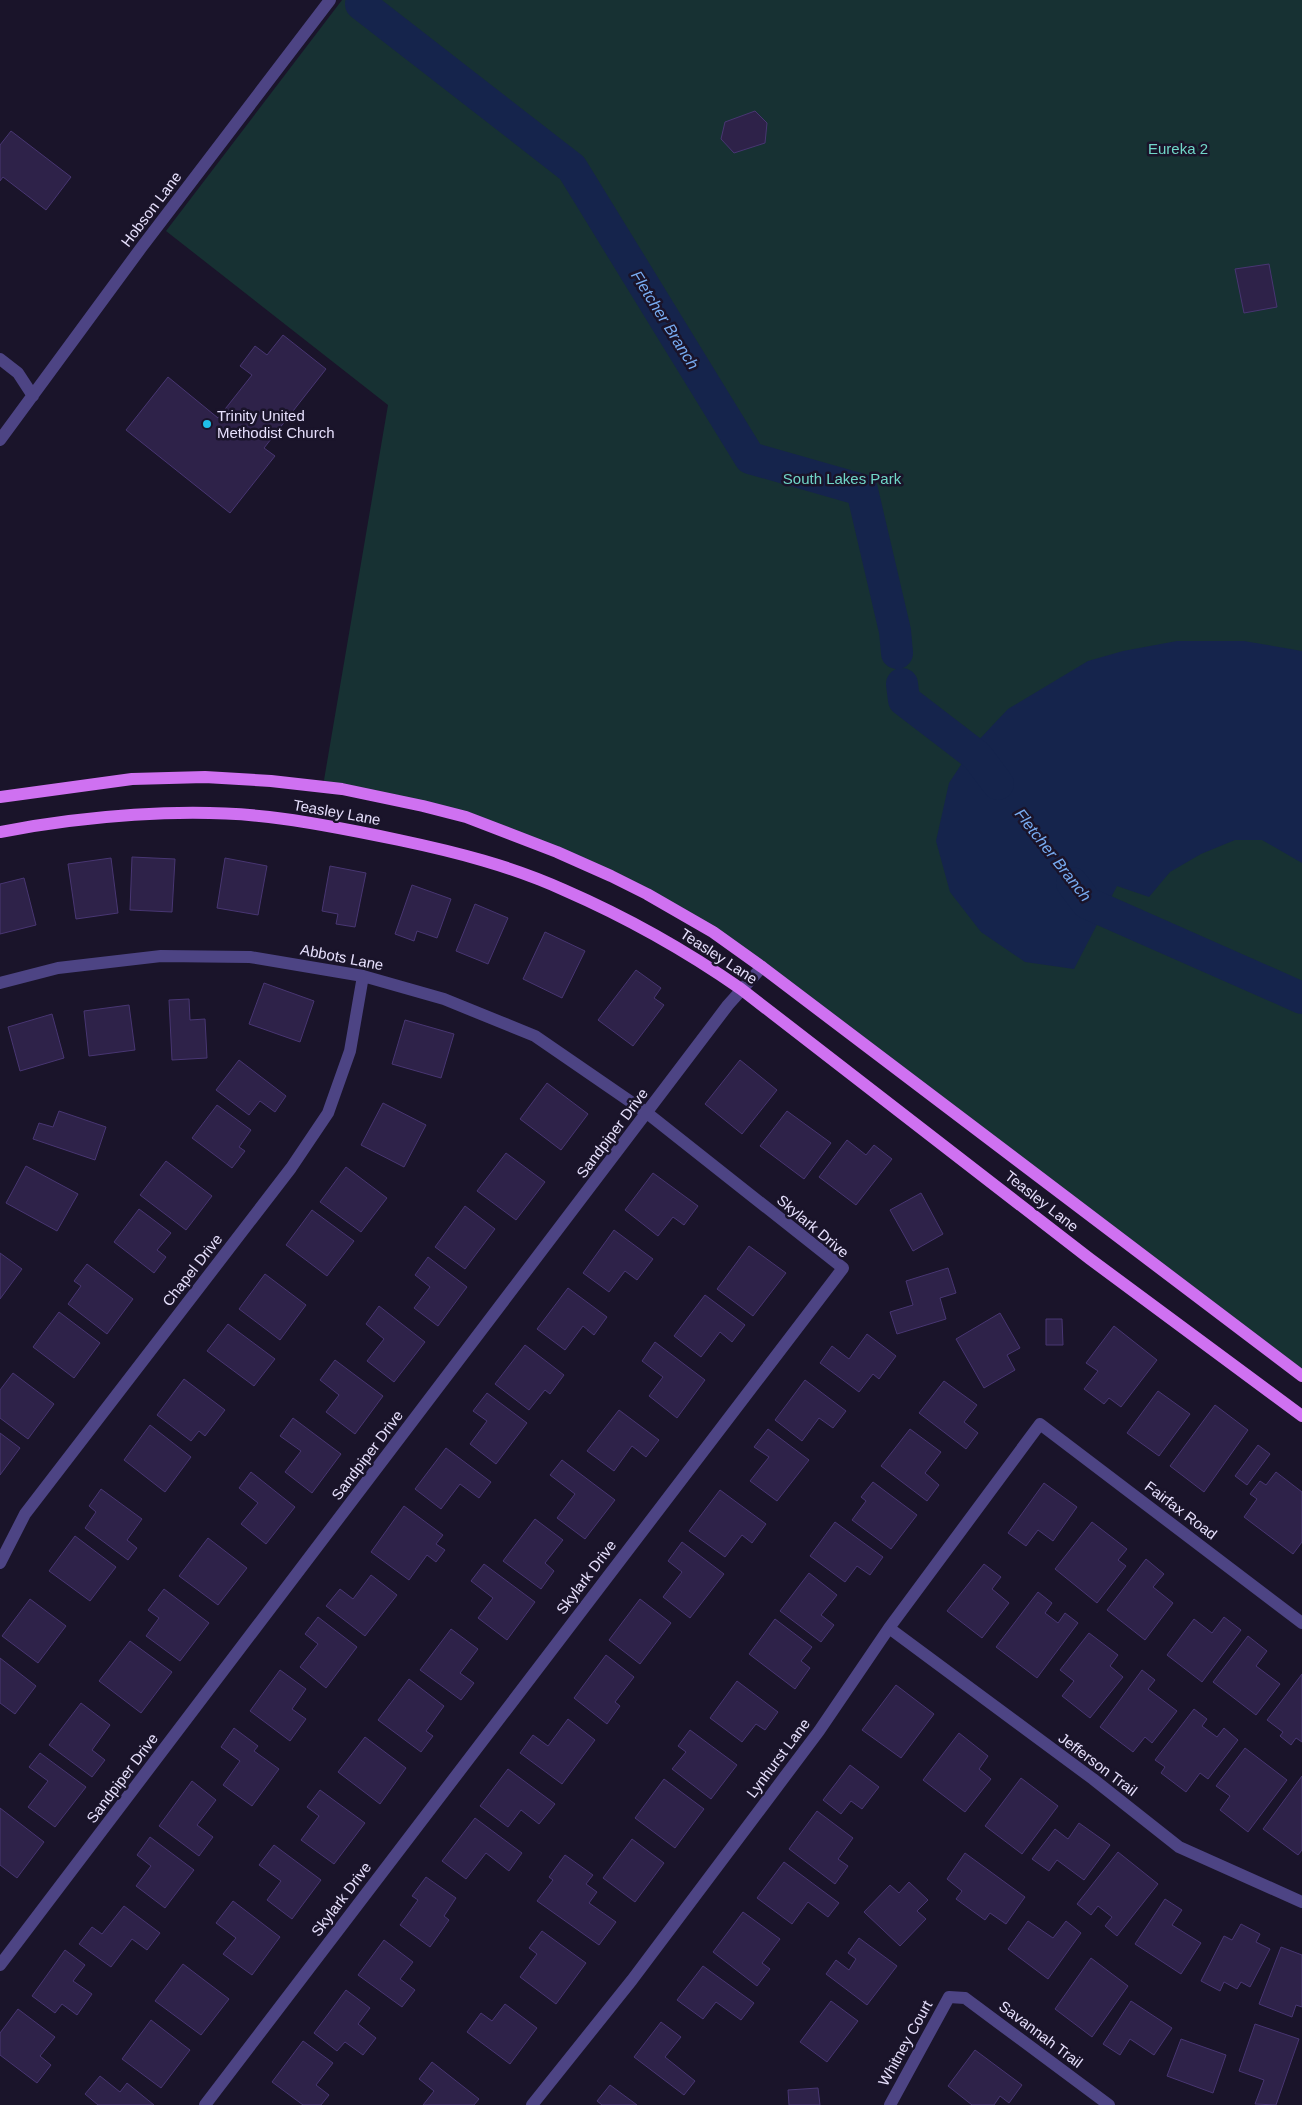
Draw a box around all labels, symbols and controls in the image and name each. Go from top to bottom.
park label: Eureka 2 [1148,140,1208,157]
street label: Hobson Lane [117,168,185,250]
water label: Fletcher Branch [628,268,702,372]
place label: Trinity United Methodist Church [217,407,335,441]
marker: Trinity United Methodist Church [201,418,213,430]
park label: South Lakes Park [783,470,902,487]
street label: Teasley Lane [292,796,382,828]
water label: Fletcher Branch [1012,805,1095,905]
street label: Teasley Lane [677,925,761,987]
street label: Abbots Lane [299,941,385,973]
street label: Sandpiper Drive [573,1085,651,1181]
street label: Teasley Lane [1002,1167,1082,1235]
street label: Skylark Drive [774,1191,852,1261]
street label: Chapel Drive [159,1231,225,1309]
street label: Sandpiper Drive [328,1407,406,1503]
street label: Fairfax Road [1142,1477,1220,1543]
street label: Skylark Drive [553,1537,619,1617]
street label: Lynhurst Lane [743,1715,813,1801]
street label: Jefferson Trail [1055,1729,1141,1799]
street label: Sandpiper Drive [83,1730,161,1826]
street label: Skylark Drive [308,1859,374,1939]
street label: Whitney Court [875,1997,936,2089]
street label: Savannah Trail [996,1997,1086,2071]

